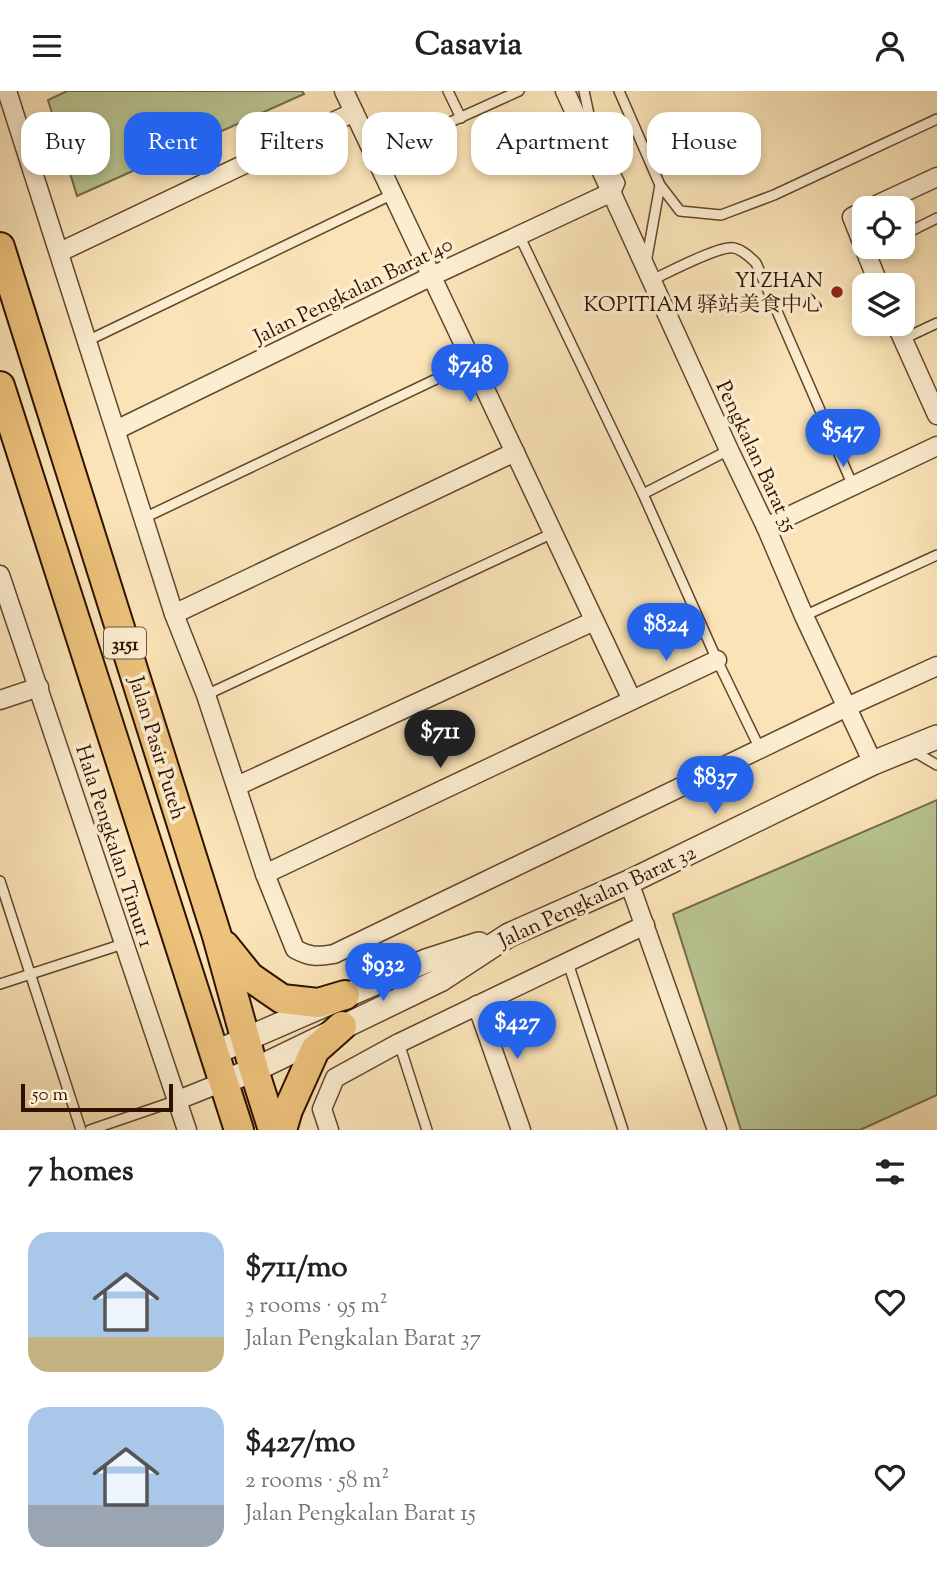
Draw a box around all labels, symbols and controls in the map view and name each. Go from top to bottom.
text: Casavia [415,23,522,69]
icon: menu [28,27,66,65]
icon: person [871,27,909,65]
chip: Buy [21,112,110,175]
chip: Rent [124,112,222,175]
chip: Filters [236,112,348,175]
chip: New [362,112,457,175]
chip: Apartment [471,112,633,175]
chip: House [647,112,761,175]
map controls [852,196,915,336]
button: locate [852,196,915,259]
street label: Jalan Pengkalan Barat 40 [248,231,458,354]
place label: YI ZHAN KOPITIAM 驿站美食中心 [584,267,823,321]
button: layers [852,273,915,336]
marker: YI ZHAN KOPITIAM 驿站美食中心 [829,284,845,300]
pin: $748 [429,345,511,404]
text: $748 [447,350,493,383]
street label: Pengkalan Barat 35 [707,376,803,538]
pin: $547 [802,409,884,469]
text: $547 [821,415,865,448]
pin: $824 [625,603,707,663]
text: $824 [643,609,689,642]
road number: 3151 [104,628,146,659]
street label: Jalan Pasir Puteh [120,672,192,824]
pin: $711 [399,711,481,770]
text: $711 [420,716,460,749]
street label: Hala Pengkalan Timur 1 [66,741,160,952]
pin: $837 [674,757,756,816]
text: $837 [693,762,737,795]
street label: Jalan Pengkalan Barat 32 [493,839,702,957]
pin: $932 [342,943,424,1003]
text: $932 [361,949,405,982]
pin: $427 [476,1002,558,1061]
text: $427 [494,1007,540,1040]
scale bar [21,1081,173,1113]
text: 50 m [32,1082,68,1109]
text: 7 homes [28,1151,133,1194]
icon: filters [871,1153,909,1191]
text: $711/mo [245,1247,348,1290]
icon: home [84,1260,168,1344]
icon: heart [871,1283,909,1321]
text: 3 rooms · 95 m² [245,1290,388,1323]
text: Jalan Pengkalan Barat 37 [245,1323,481,1356]
text: $427/mo [245,1422,355,1465]
icon: home [84,1435,168,1519]
icon: heart [871,1458,909,1496]
text: 2 rooms · 58 m² [245,1465,389,1498]
text: Jalan Pengkalan Barat 15 [245,1498,476,1531]

